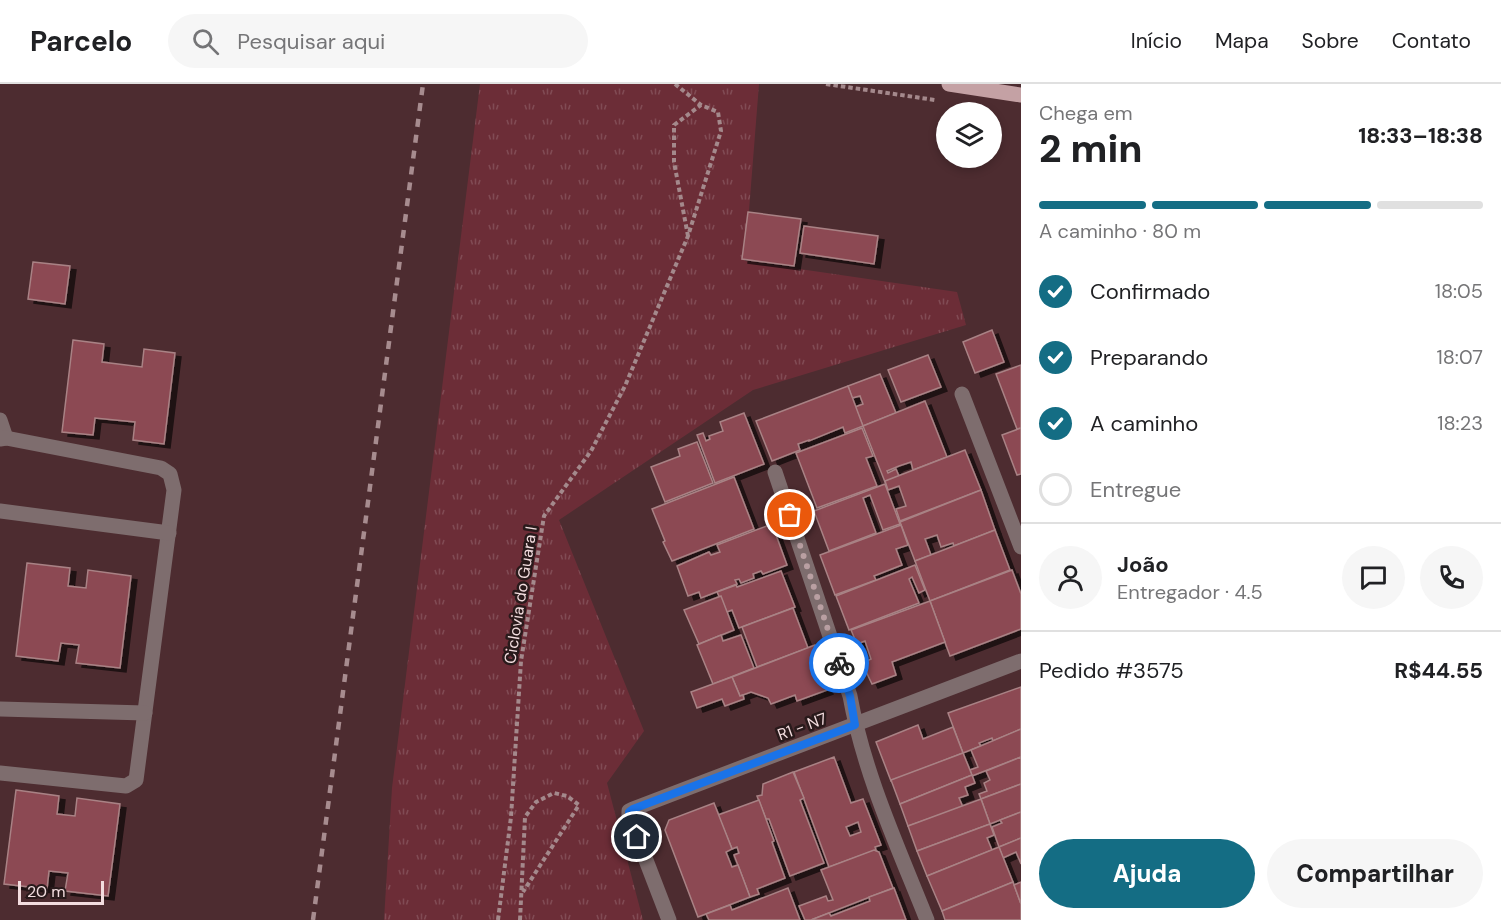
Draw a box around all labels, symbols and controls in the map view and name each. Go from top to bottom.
search box [168,14,588,68]
text: Parcelo [30,23,132,60]
icon: search [189,25,222,58]
text: Pesquisar aqui [237,27,385,56]
text: Início [1131,27,1182,55]
text: Mapa [1215,27,1269,55]
text: Sobre [1302,27,1359,55]
text: Contato [1392,27,1471,55]
text: Chega em [1039,100,1133,126]
map controls [936,102,1002,168]
button: layers [936,102,1002,168]
text: 18:33–18:38 [1358,121,1483,150]
text: 2 min [1039,123,1143,174]
text: A caminho · 80 m [1039,218,1201,244]
icon: check [1039,275,1072,308]
text: Confirmado [1090,277,1210,306]
text: 18:05 [1435,278,1483,304]
icon: check [1039,341,1072,374]
text: Preparando [1090,343,1208,372]
text: 18:07 [1436,344,1483,370]
icon: check [1039,407,1072,440]
text: A caminho [1090,409,1198,438]
text: 18:23 [1437,410,1483,436]
text: Entregue [1090,475,1181,504]
pin [764,489,815,540]
icon: bag [773,498,806,531]
street label: Ciclovia do Guara I [499,525,542,665]
button: person [1039,546,1102,609]
button: chat [1342,546,1405,609]
button: phone [1420,546,1483,609]
text: João [1117,550,1169,579]
text: Entregador · 4.5 [1117,579,1263,605]
courier [809,633,869,693]
icon: bike [823,647,856,680]
text: Pedido #3575 [1039,656,1184,685]
text: R$44.55 [1394,656,1483,685]
street label: R1 - N7 [774,708,830,745]
pin [611,811,662,862]
icon: home [620,820,653,853]
button: Ajuda [1039,839,1255,908]
button: Compartilhar [1267,839,1483,908]
scale bar [18,878,104,906]
text: 20 m [27,881,66,902]

